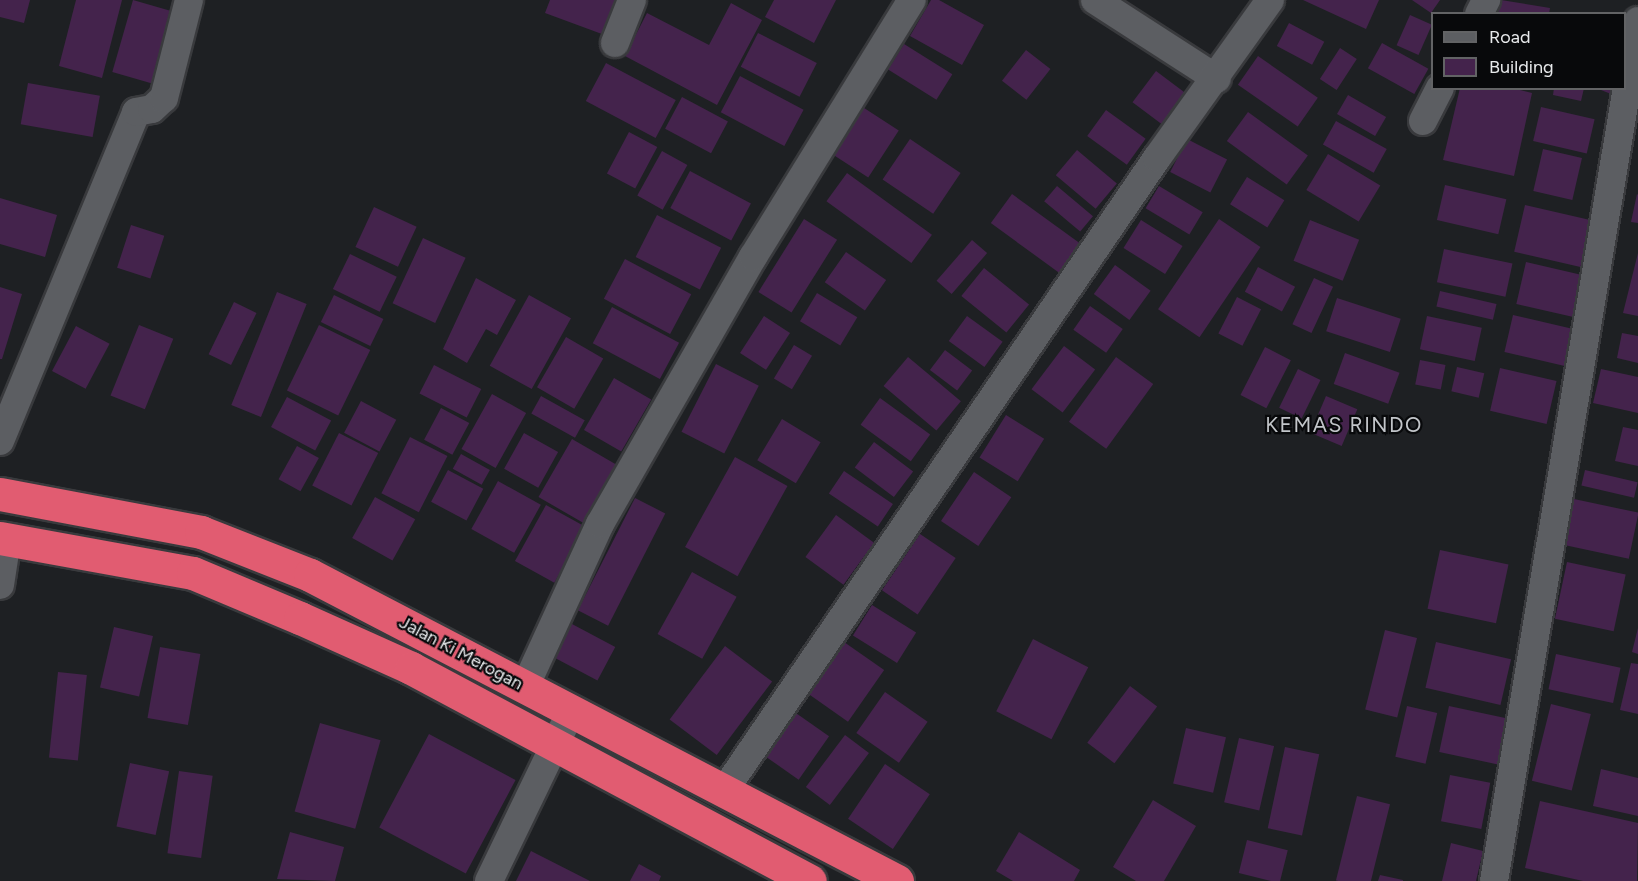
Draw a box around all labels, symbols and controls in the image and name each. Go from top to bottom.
legend [1431,12,1626,90]
text: Road [1489,26,1530,48]
text: Building [1489,56,1554,78]
district label: KEMAS RINDO [1265,412,1423,438]
street label: Jalan Ki Merogan [395,611,527,695]

